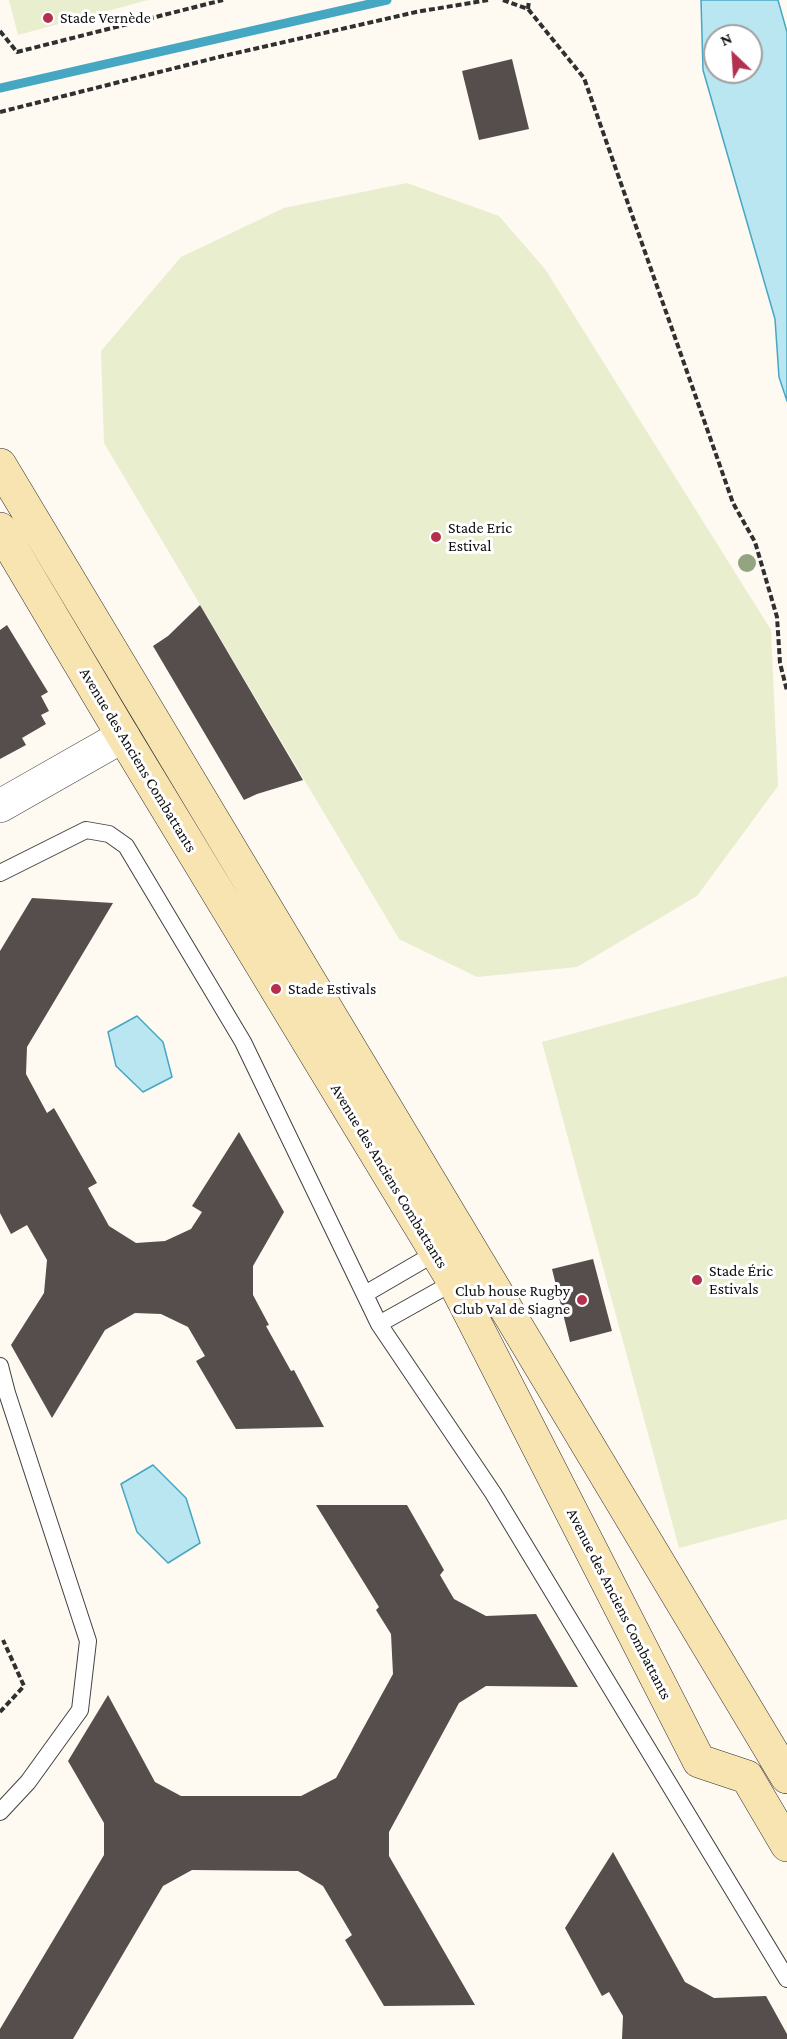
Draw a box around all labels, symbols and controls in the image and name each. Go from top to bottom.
place label: Stade Vernède [60,8,151,28]
marker: Stade Vernède [41,11,55,25]
north arrow [703,24,763,84]
text: N [717,29,735,49]
place label: Stade Eric Estival [448,518,512,556]
marker: Stade Eric Estival [429,530,443,544]
street label: Avenue des Anciens Combattants [75,664,201,856]
place label: Stade Estivals [288,979,376,999]
marker: Stade Estivals [269,982,283,996]
street label: Avenue des Anciens Combattants [326,1080,452,1272]
place label: Stade Éric Estivals [709,1261,773,1299]
marker: Stade Éric Estivals [690,1273,704,1287]
place label: Club house Rugby Club Val de Siagne [453,1281,570,1319]
marker: Club house Rugby Club Val de Siagne [575,1293,589,1307]
street label: Avenue des Anciens Combattants [562,1505,676,1703]

